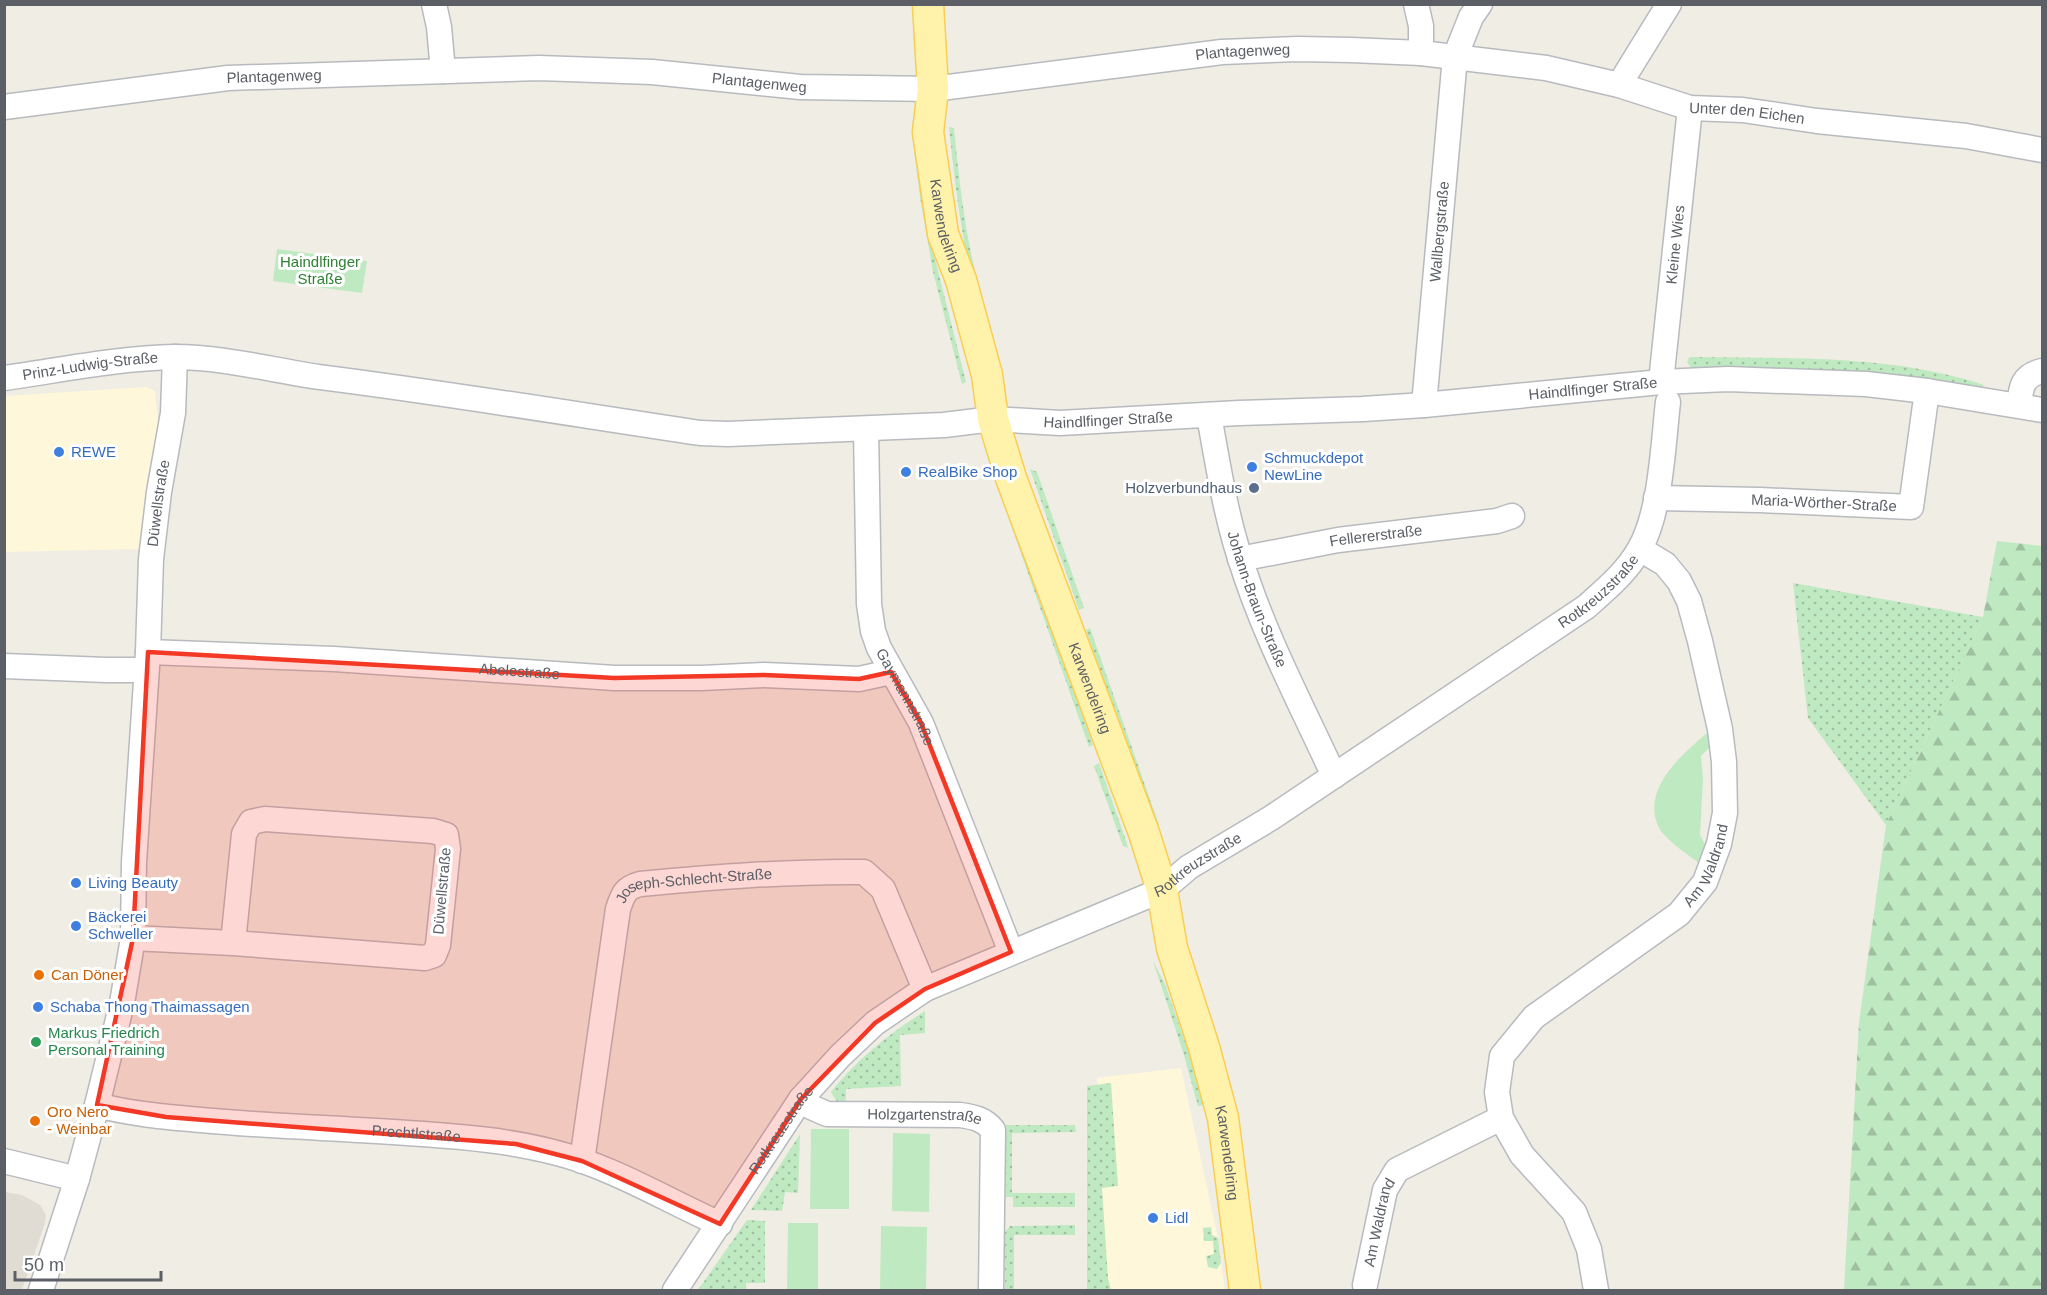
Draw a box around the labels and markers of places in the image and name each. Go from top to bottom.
place label: REWE [71,443,116,460]
marker: REWE [52,445,66,459]
place label: Schmuckdepot NewLine [1264,449,1364,483]
marker: Schmuckdepot NewLine [1245,460,1259,474]
place label: RealBike Shop [918,463,1017,480]
marker: RealBike Shop [899,465,913,479]
place label: Holzverbundhaus [1125,479,1242,496]
marker: Holzverbundhaus [1247,481,1261,495]
place label: Living Beauty [88,874,179,891]
marker: Living Beauty [69,876,83,890]
place label: Bäckerei Schweller [88,908,153,942]
marker: Bäckerei Schweller [69,919,83,933]
place label: Can Döner [51,966,124,983]
marker: Can Döner [32,968,46,982]
place label: Schaba Thong Thaimassagen [50,998,250,1015]
marker: Schaba Thong Thaimassagen [31,1000,45,1014]
place label: Markus Friedrich Personal Training [48,1024,165,1058]
marker: Markus Friedrich Personal Training [29,1035,43,1049]
place label: Oro Nero - Weinbar [47,1103,112,1137]
marker: Oro Nero - Weinbar [28,1114,42,1128]
place label: Lidl [1165,1209,1188,1226]
marker: Lidl [1146,1211,1160,1225]

